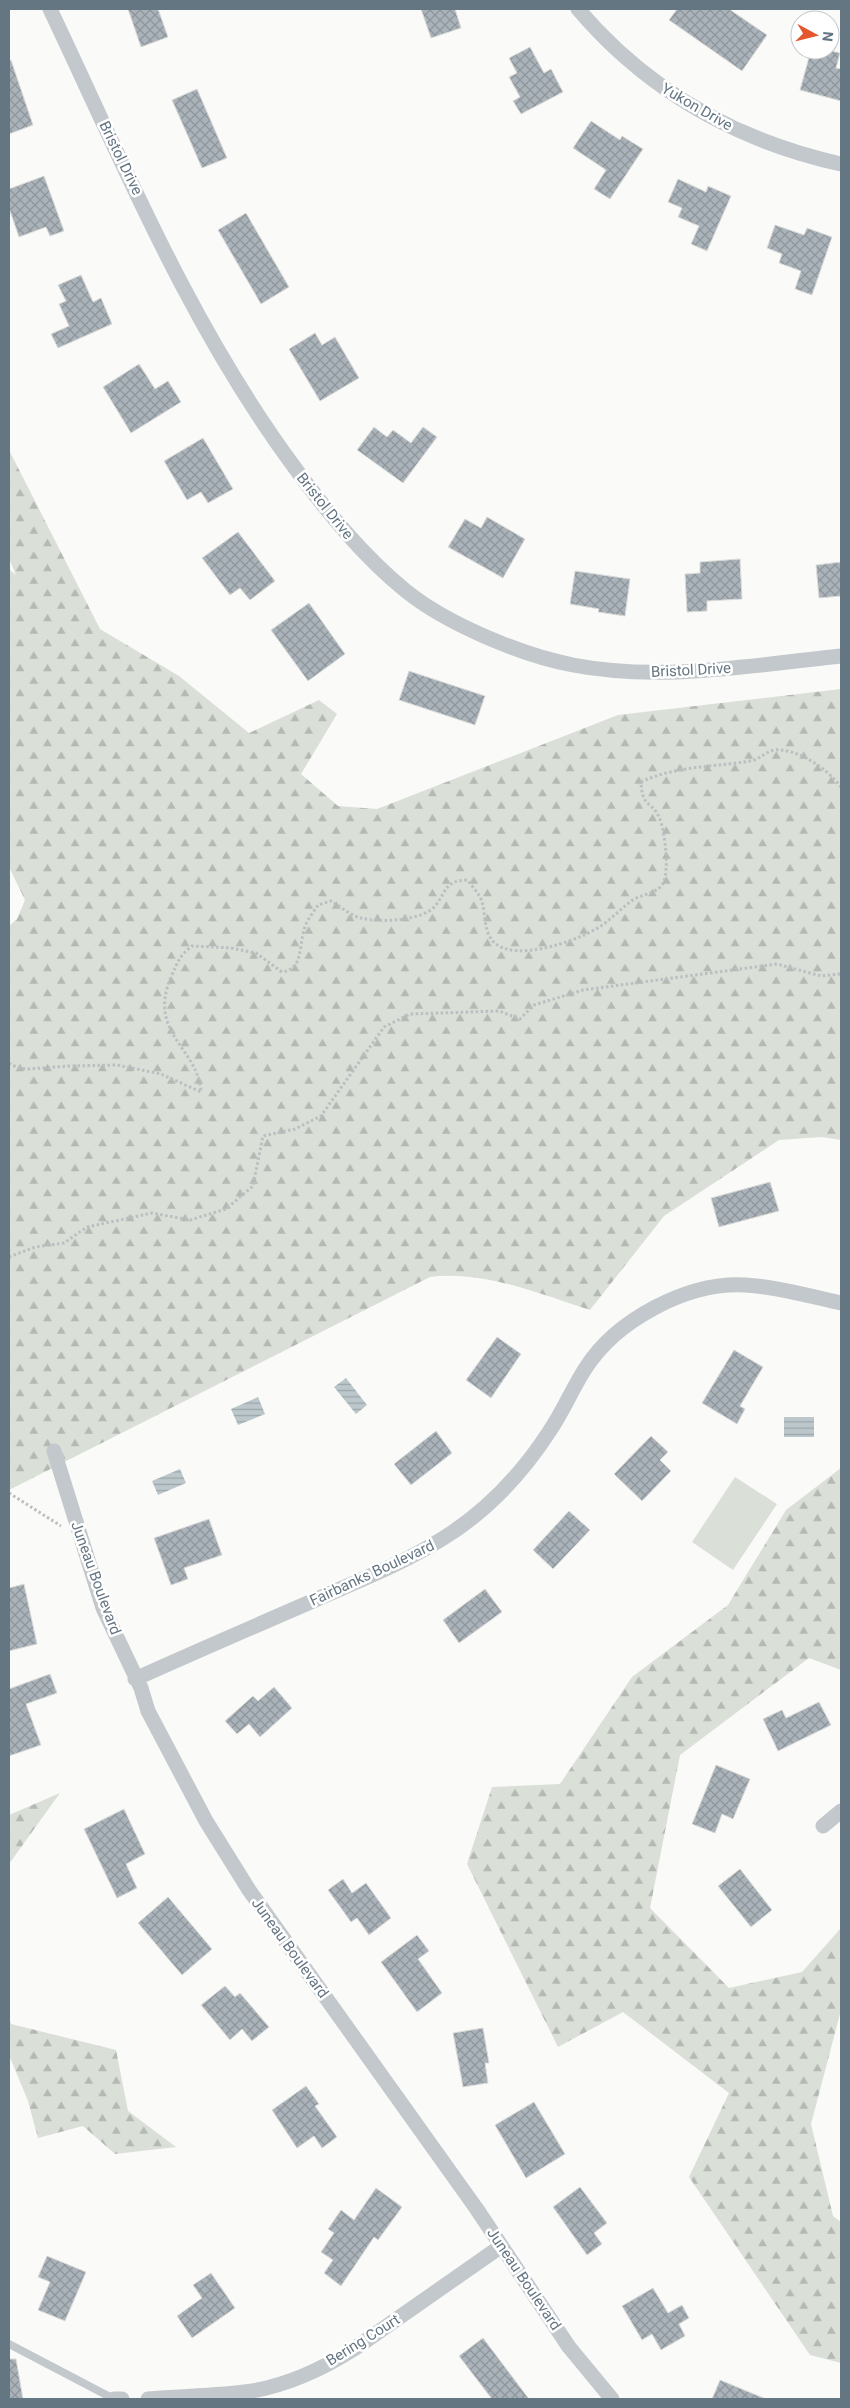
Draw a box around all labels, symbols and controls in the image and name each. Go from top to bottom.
north arrow [790,10,840,60]
text: N [819,31,836,42]
street label: Yukon Drive [658,79,736,135]
street label: Bristol Drive [95,118,147,198]
street label: Bristol Drive [293,469,357,543]
street label: Bristol Drive [650,659,732,681]
street label: Juneau Boulevard [67,1519,125,1637]
street label: Fairbanks Boulevard [307,1536,437,1610]
street label: Juneau Boulevard [248,1894,332,2002]
street label: Juneau Boulevard [483,2225,565,2333]
street label: Bering Court [323,2310,403,2370]

